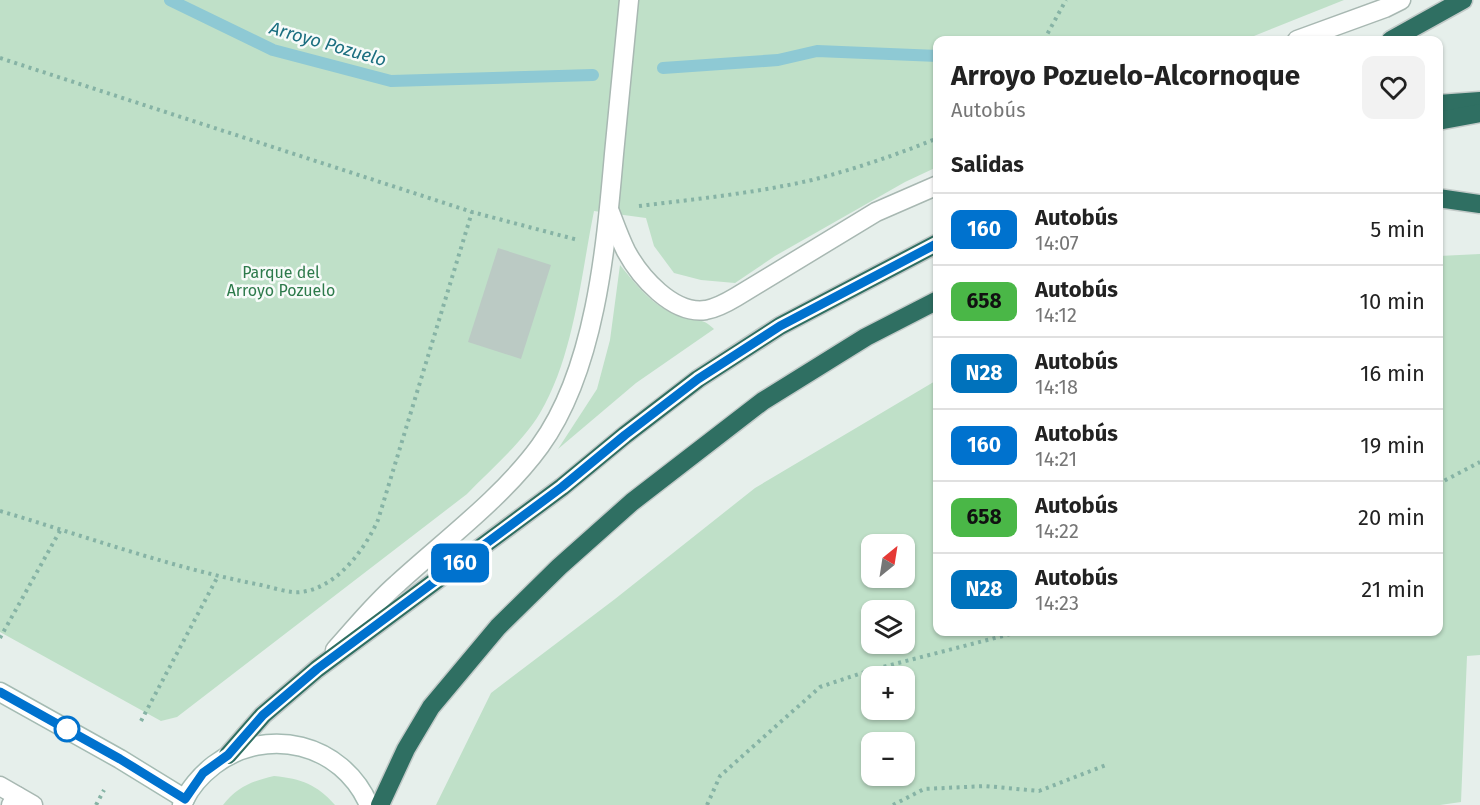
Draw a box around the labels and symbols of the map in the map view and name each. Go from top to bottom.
water label: Arroyo Pozuelo [266,17,389,71]
park label: Parque del Arroyo Pozuelo [227,263,335,300]
north arrow [861,534,915,588]
line badge: 160 [426,544,494,582]
unlabelled marker [54,716,80,742]

